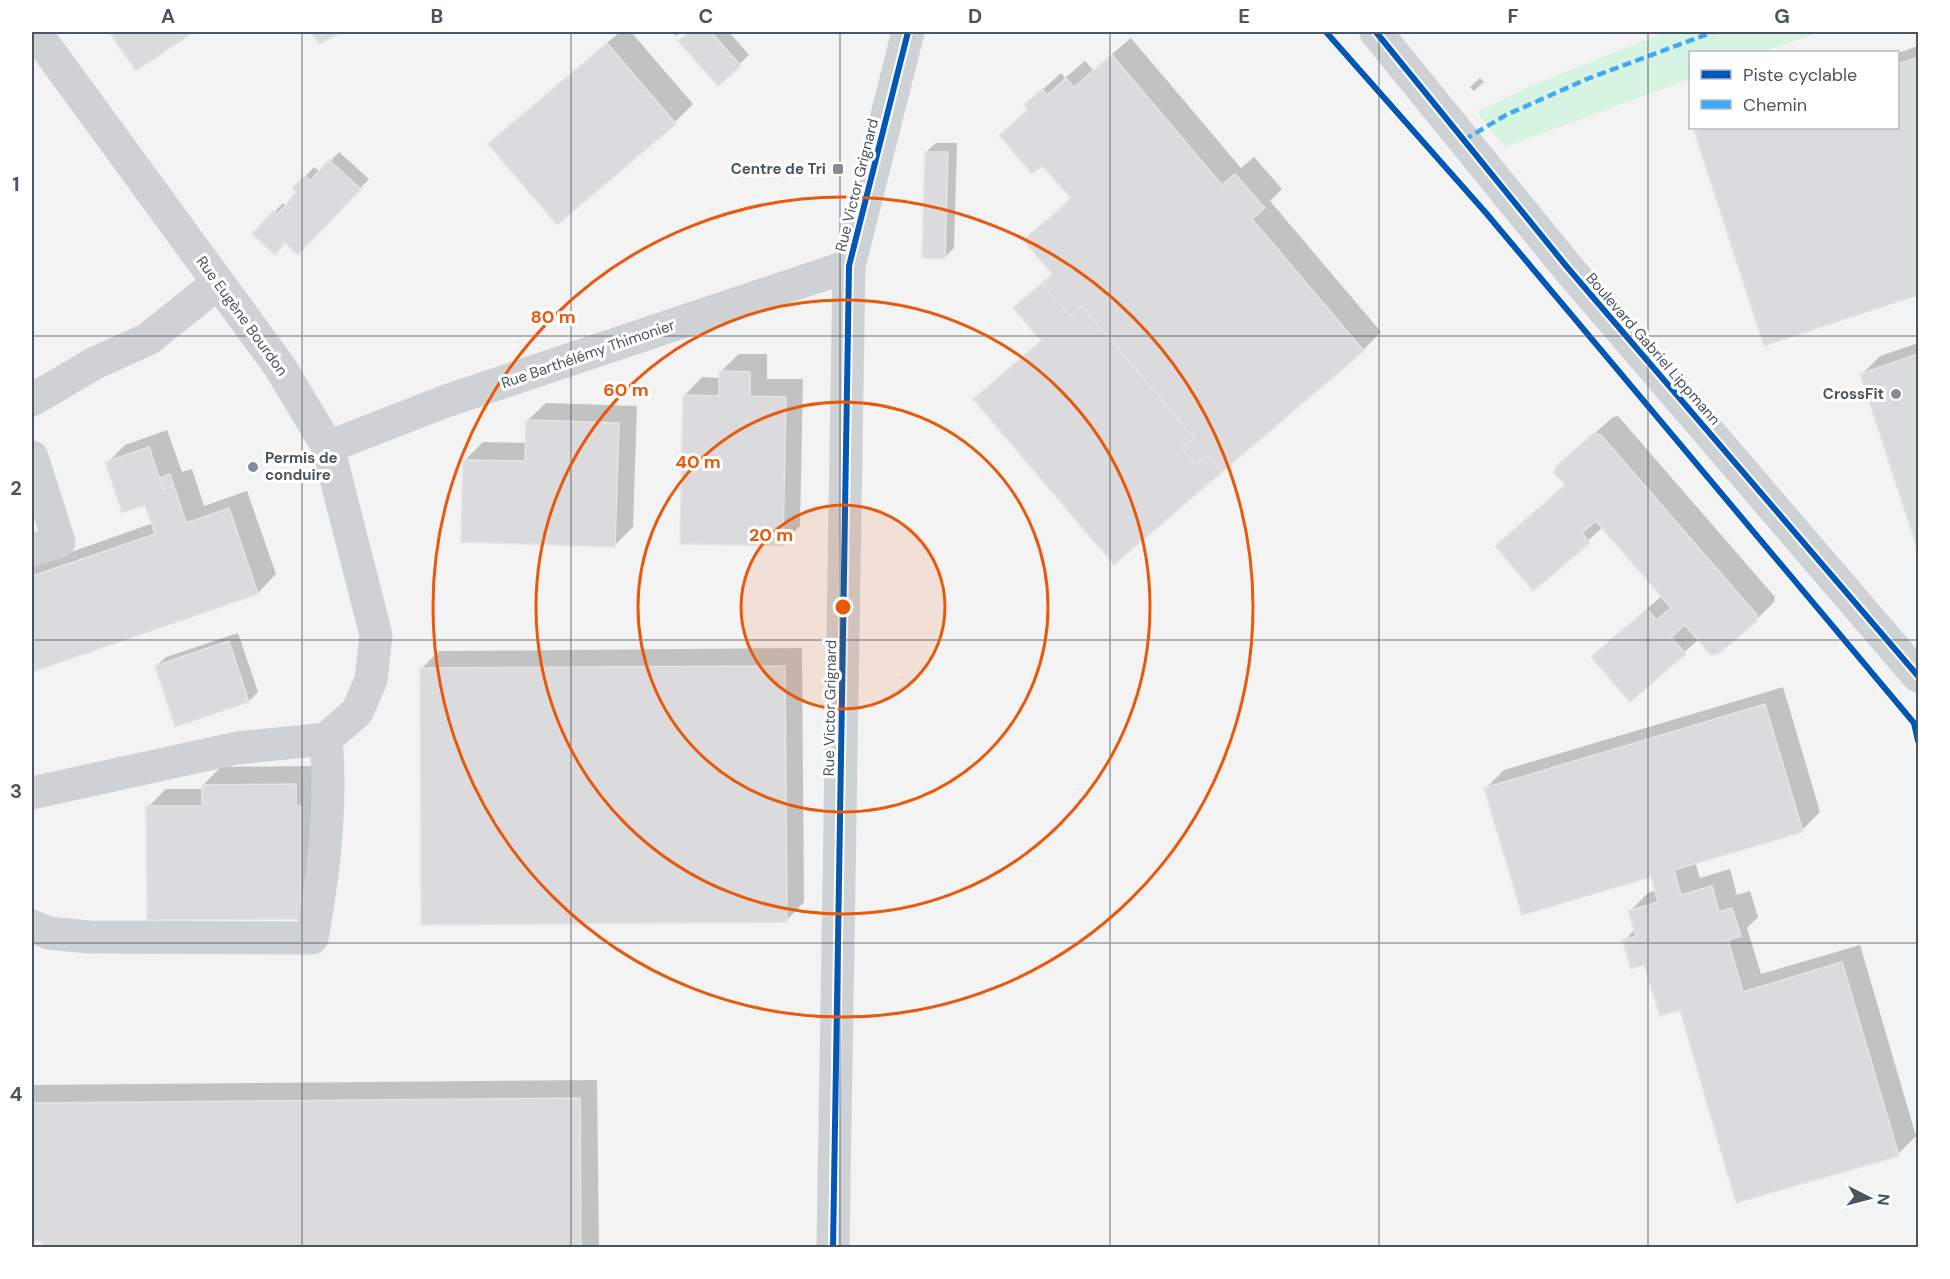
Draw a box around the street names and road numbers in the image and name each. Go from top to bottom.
street label: Rue Victor Grignard [831,116,883,254]
street label: Rue Eugène Bourdon [192,252,292,380]
street label: Boulevard Gabriel Lippmann [1581,269,1725,429]
street label: Rue Barthélémy Thimonier [499,315,678,393]
street label: Rue Victor Grignard [819,640,841,776]

